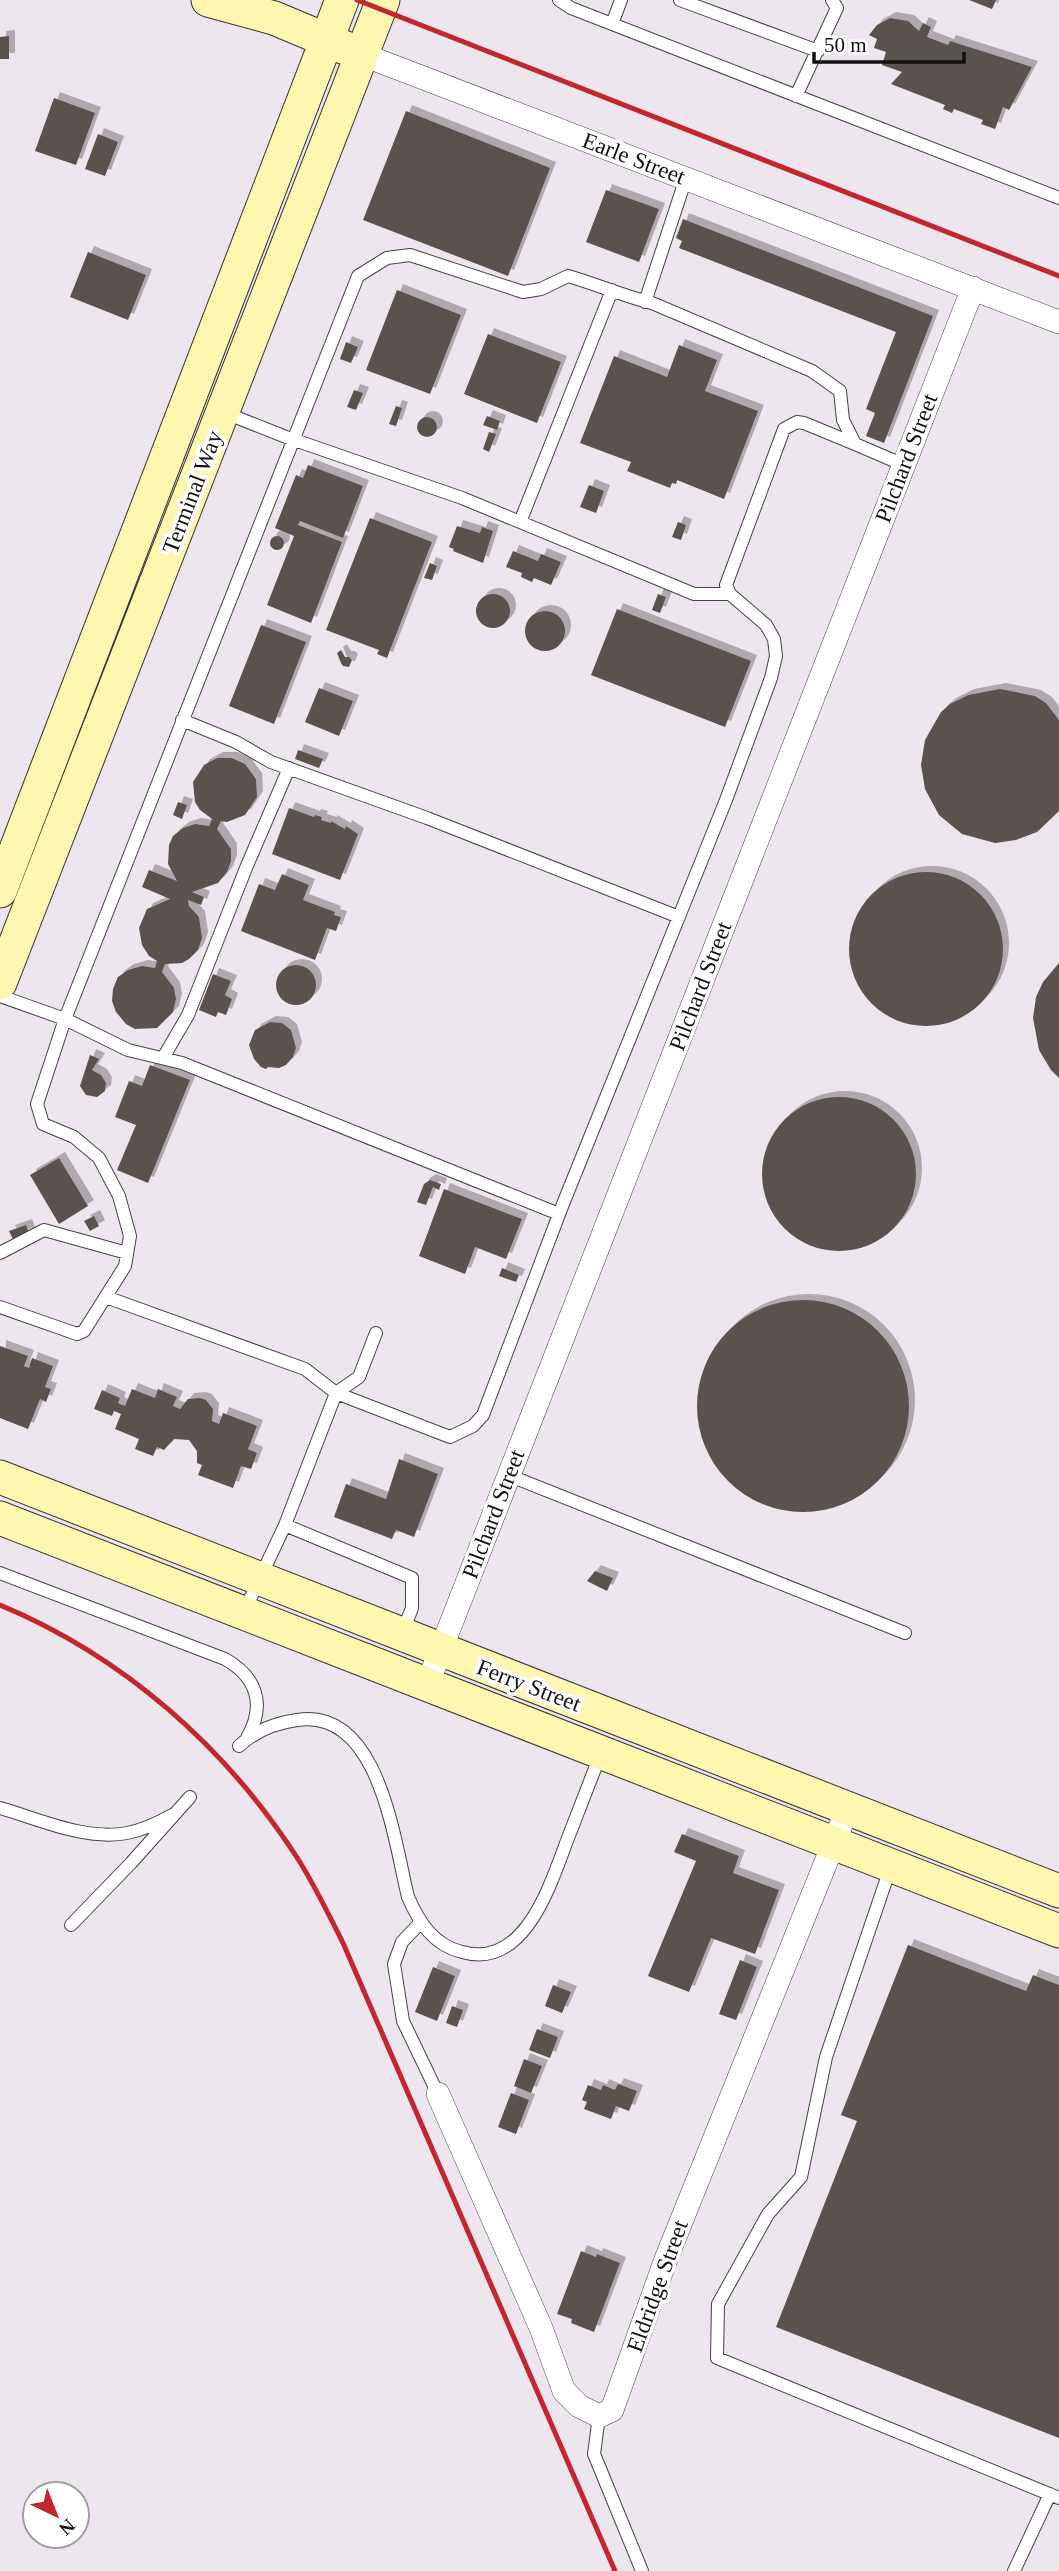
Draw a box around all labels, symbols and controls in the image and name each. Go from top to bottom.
scale bar [814,21,964,65]
text: 50 m [824,33,867,57]
street label: Earle Street [579,127,689,190]
street label: Pilchard Street [870,390,943,526]
street label: Terminal Way [158,427,228,557]
street label: Pilchard Street [664,918,737,1054]
street label: Pilchard Street [457,1446,530,1582]
street label: Ferry Street [473,1654,585,1717]
street label: Eldridge Street [622,2216,693,2356]
north arrow [21,2480,91,2550]
text: N [55,2515,79,2540]

